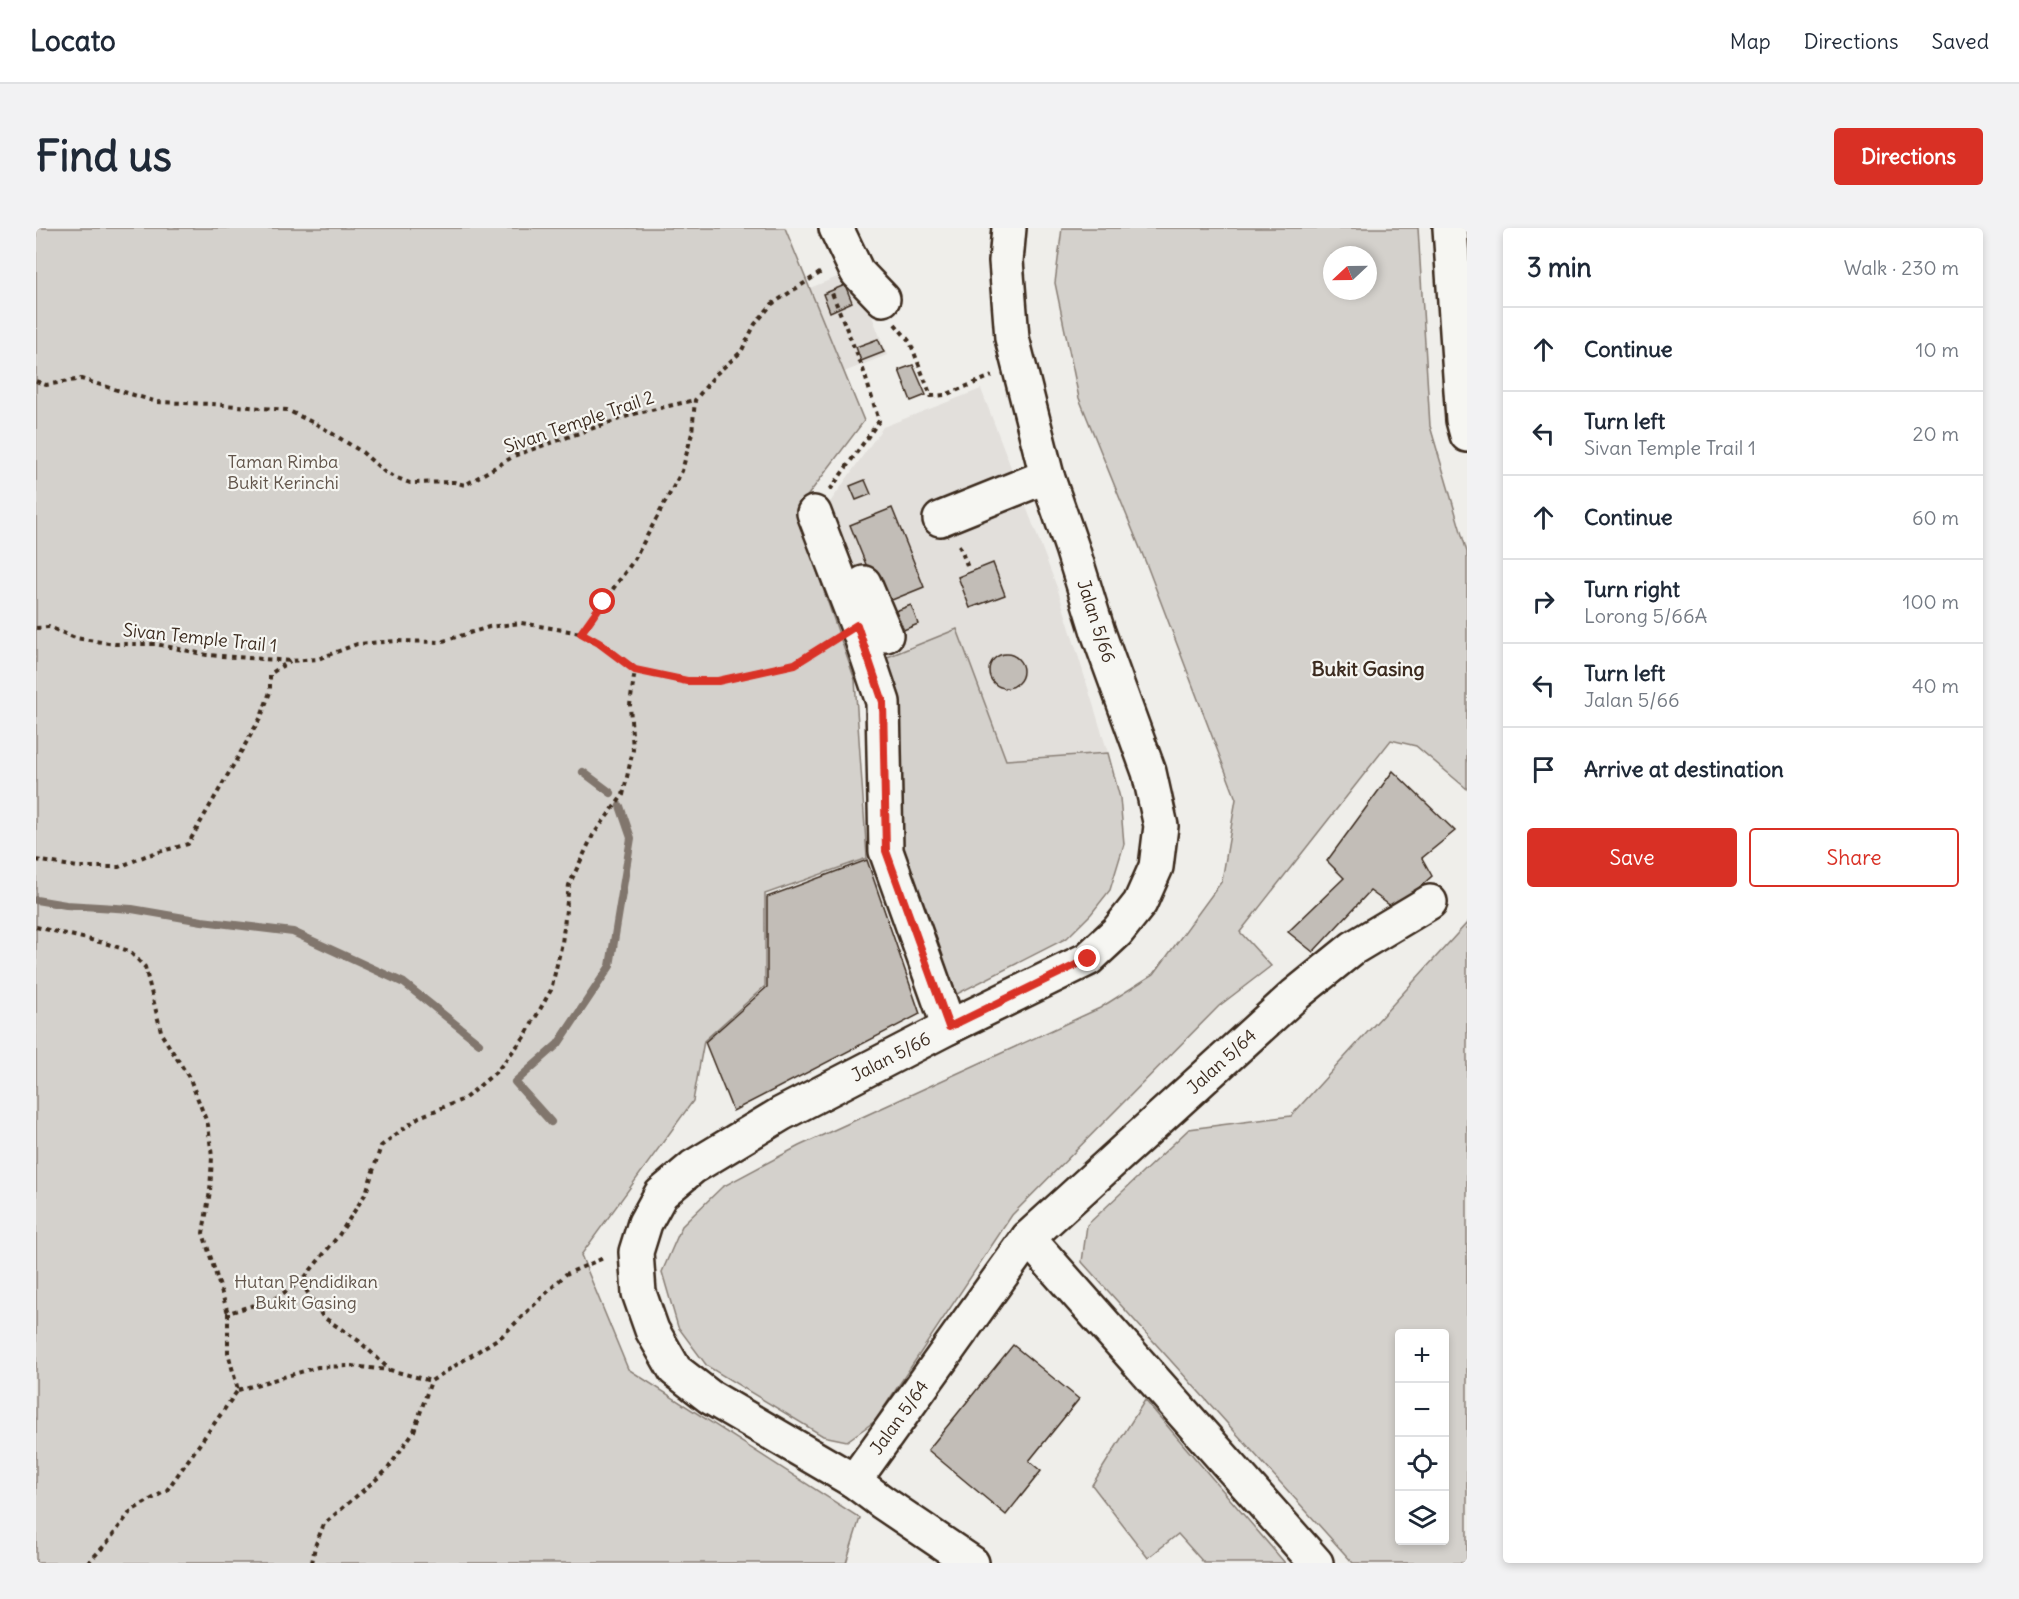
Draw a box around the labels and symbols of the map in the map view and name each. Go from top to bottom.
north arrow [1323,246,1377,300]
street label: Sivan Temple Trail 2 [501,385,657,458]
park label: Taman Rimba Bukit Kerinchi [227,450,339,494]
street label: Jalan 5/66 [1072,576,1121,665]
route start [589,588,615,614]
street label: Sivan Temple Trail 1 [122,618,278,657]
district label: Bukit Gasing [1311,656,1425,681]
route end [1074,945,1100,971]
street label: Jalan 5/64 [1182,1024,1261,1099]
street label: Jalan 5/66 [847,1027,934,1087]
park label: Hutan Pendidikan Bukit Gasing [234,1270,378,1314]
street label: Jalan 5/64 [865,1376,933,1459]

